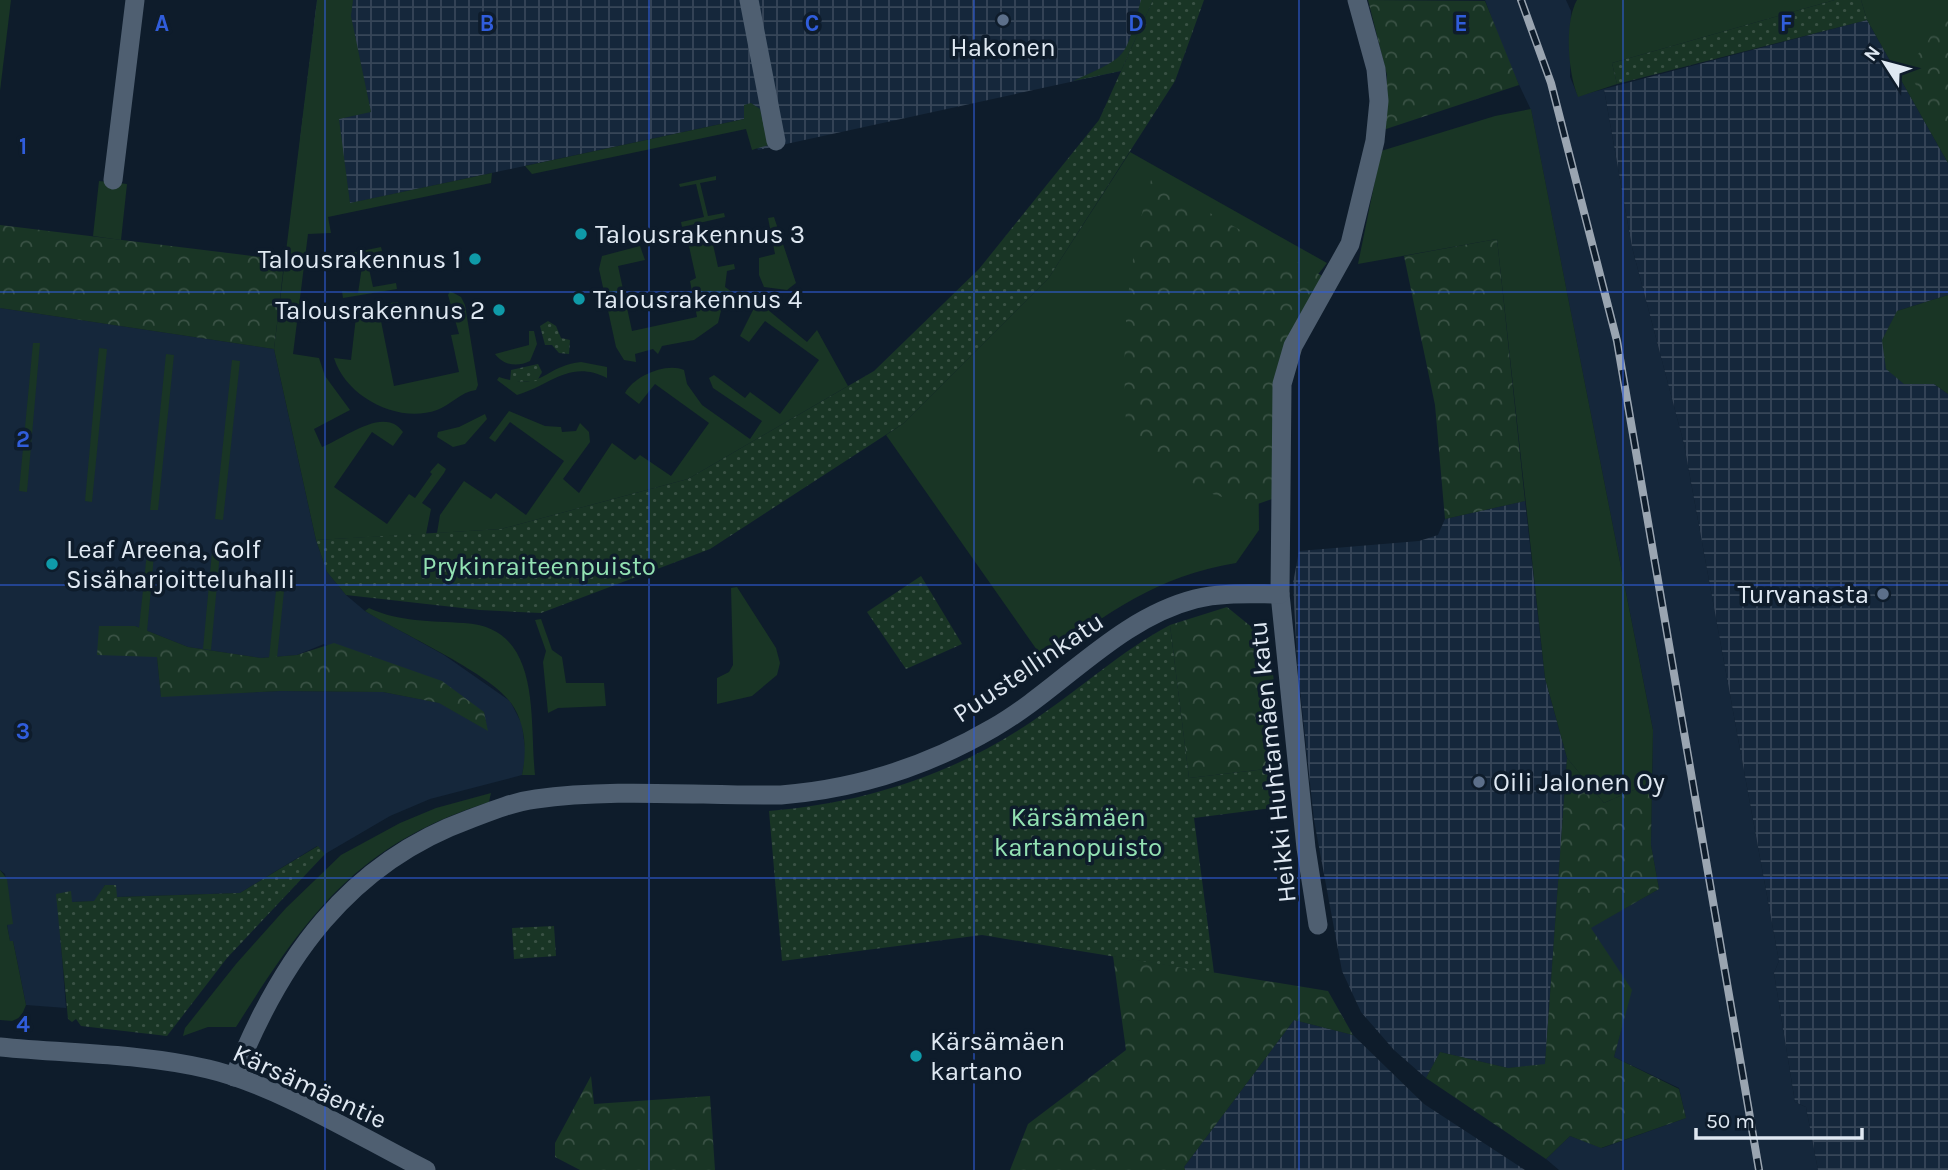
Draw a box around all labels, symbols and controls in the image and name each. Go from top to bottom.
text: A [155,10,169,37]
text: B [480,10,494,37]
text: C [805,10,819,37]
text: D [1128,10,1144,37]
text: E [1454,10,1468,37]
text: F [1780,10,1792,37]
marker: Hakonen [995,12,1011,28]
north arrow [1850,28,1920,98]
place label: Hakonen [950,32,1056,63]
text: N [1859,42,1885,66]
text: 1 [19,133,27,160]
place label: Talousrakennus 3 [595,219,805,250]
marker: Talousrakennus 3 [573,226,589,242]
place label: Talousrakennus 1 [258,244,461,275]
marker: Talousrakennus 1 [467,251,483,267]
place label: Talousrakennus 4 [593,284,802,315]
marker: Talousrakennus 4 [571,291,587,307]
place label: Talousrakennus 2 [275,295,485,326]
marker: Talousrakennus 2 [491,302,507,318]
text: 2 [16,426,30,453]
place label: Leaf Areena, Golf Sisäharjoitteluhalli [66,534,295,595]
park label: Prykinraiteenpuisto [422,551,656,582]
marker: Leaf Areena, Golf Sisäharjoitteluhalli [44,556,60,572]
place label: Turvanasta [1738,579,1869,610]
marker: Turvanasta [1875,586,1891,602]
street label: Puustellinkatu [947,606,1110,729]
street label: Heikki Huhtamäen katu [1242,620,1303,904]
text: 3 [16,718,30,745]
place label: Oili Jalonen Oy [1493,767,1665,798]
marker: Oili Jalonen Oy [1471,774,1487,790]
park label: Kärsämäen kartanopuisto [994,802,1162,863]
text: 4 [16,1011,30,1038]
place label: Kärsämäen kartano [930,1026,1065,1087]
street label: Kärsämäentie [228,1037,392,1136]
marker: Kärsämäen kartano [908,1048,924,1064]
scale bar [1696,1096,1862,1140]
text: 50 m [1706,1109,1755,1133]

